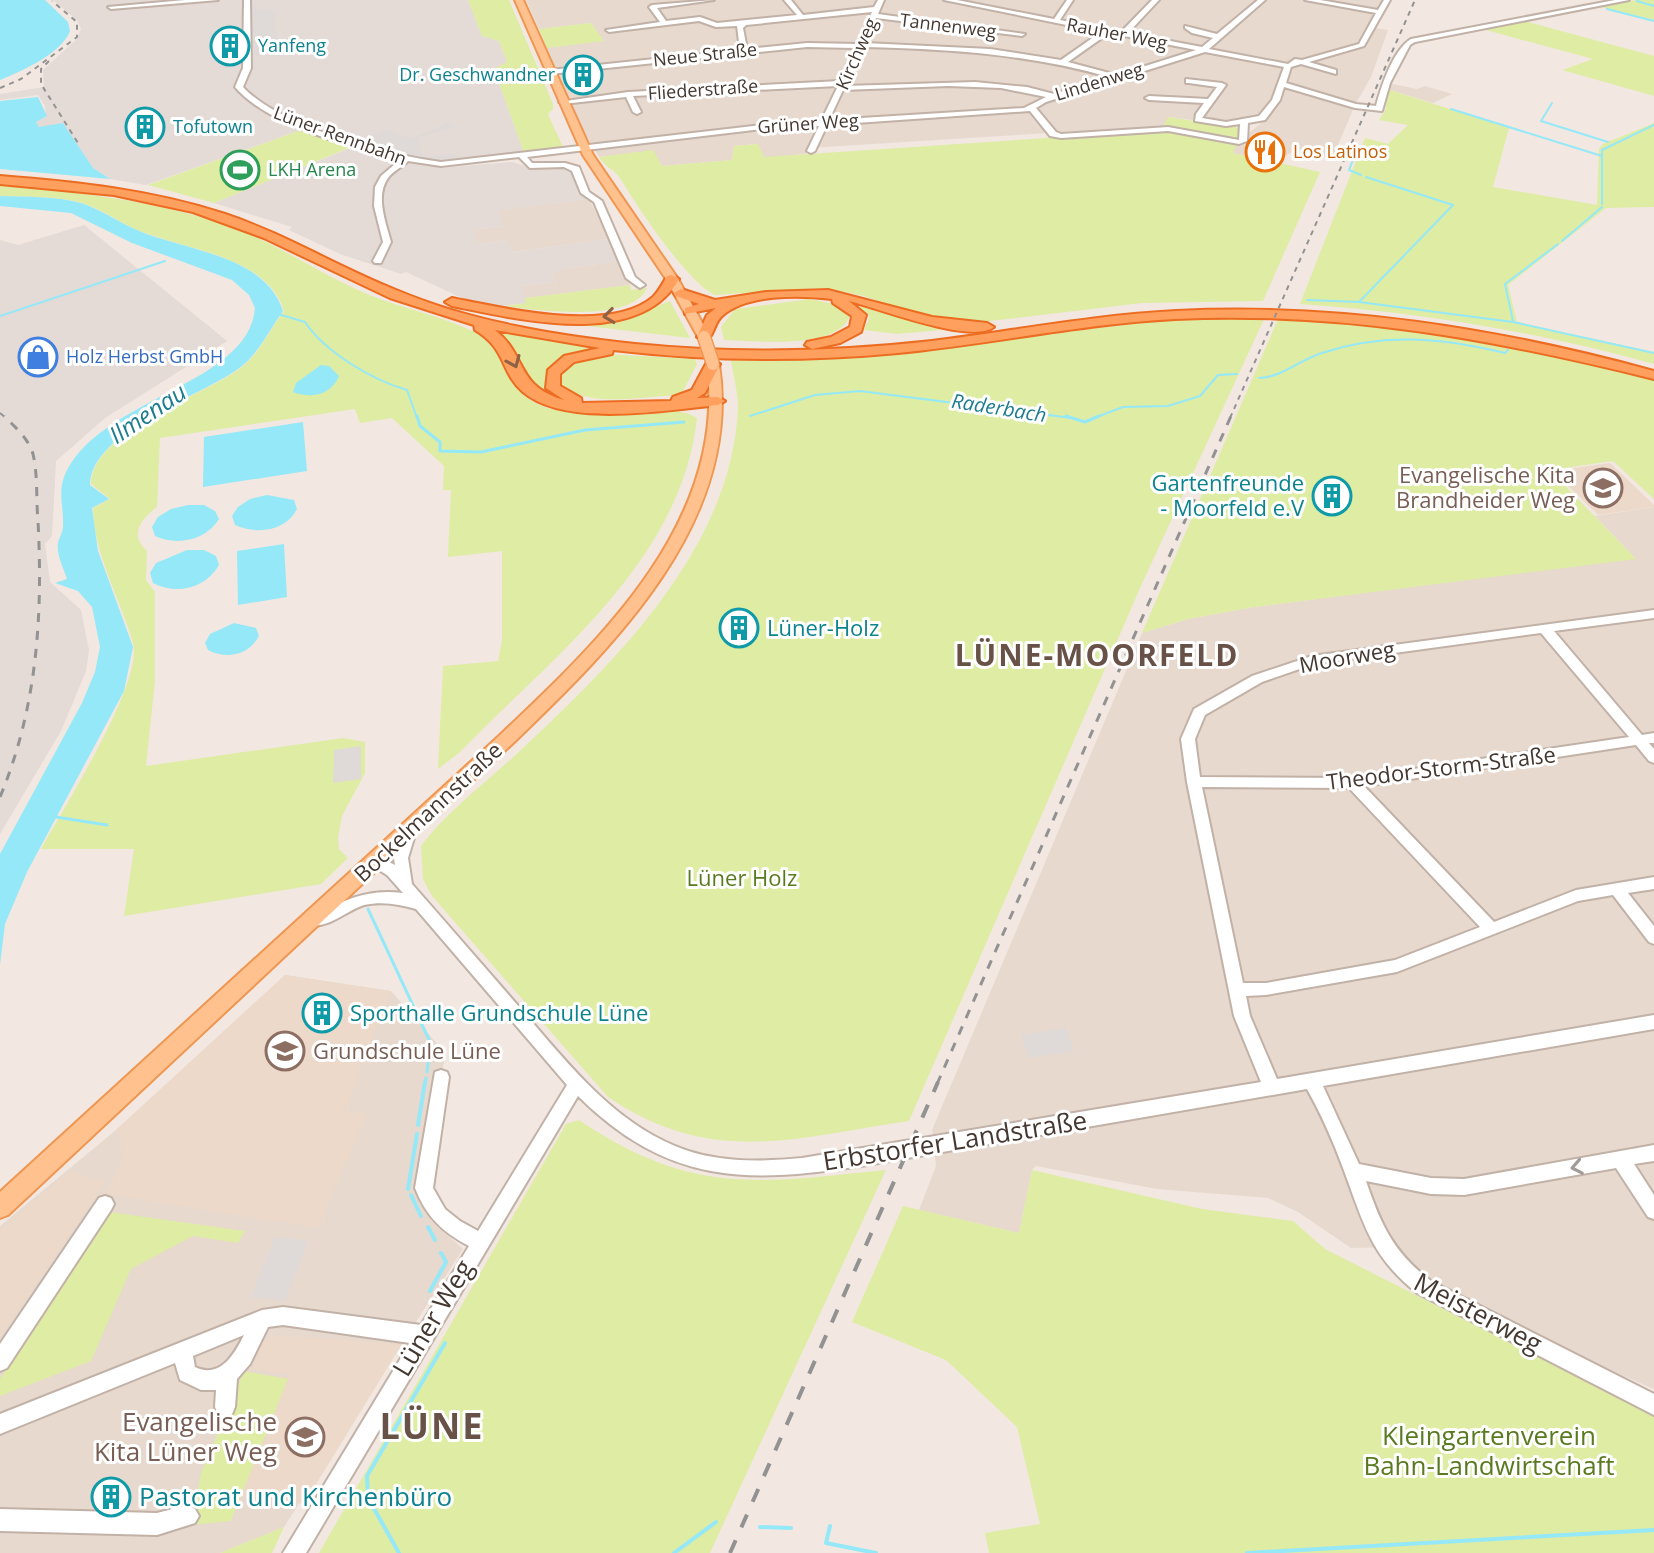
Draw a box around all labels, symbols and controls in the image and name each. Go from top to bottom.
street label: Tannenweg [899,7,998,43]
street label: Rauher Weg [1065,12,1170,55]
street label: Kirchweg [830,14,883,93]
building icon: Yanfeng [209,25,251,67]
place label: Yanfeng [258,33,326,57]
street label: Neue Straße [652,37,758,71]
building icon: Dr. Geschwandner [562,54,604,96]
street label: Lindenweg [1052,56,1146,106]
place label: Dr. Geschwandner [399,62,556,86]
street label: Fliederstraße [647,73,759,105]
street label: Lüner Rennbahn [270,100,410,170]
building icon: Tofutown [124,106,166,148]
street label: Grüner Weg [757,107,859,139]
place label: Tofutown [173,114,253,138]
restaurant icon: Los Latinos [1244,131,1286,173]
place label: Los Latinos [1293,139,1387,163]
sports icon: LKH Arena [219,149,261,191]
place label: LKH Arena [268,157,356,181]
one-way arrow [602,307,616,324]
shop icon: Holz Herbst GmbH [17,336,59,378]
place label: Holz Herbst GmbH [66,344,223,368]
one-way arrow [504,354,520,368]
water label: Ilmenau [102,375,192,451]
water label: Raderbach [950,387,1048,428]
place label: Evangelische Kita Brandheider Weg [1396,459,1575,514]
place label: Gartenfreunde - Moorfeld e.V [1152,467,1305,522]
school or university icon: Evangelische Kita Brandheider Weg [1582,467,1624,509]
building icon: Gartenfreunde - Moorfeld e.V [1311,475,1353,517]
building icon: Lüner-Holz [718,607,760,649]
place label: Lüner-Holz [767,612,879,642]
street label: Moorweg [1297,633,1397,679]
district label: LÜNE-MOORFELD [955,634,1239,675]
street label: Bockelmannstraße [347,735,508,888]
street label: Theodor-Storm-Straße [1325,738,1557,796]
park label: Lüner Holz [687,862,797,892]
building icon: Sporthalle Grundschule Lüne [301,992,343,1034]
place label: Sporthalle Grundschule Lüne [350,997,648,1027]
school or university icon: Grundschule Lüne [264,1030,306,1072]
place label: Grundschule Lüne [313,1035,501,1065]
street label: Erbstorfer Landstraße [820,1101,1090,1179]
one-way arrow [1571,1158,1584,1175]
street label: Lüner Weg [383,1252,481,1383]
street label: Meisterweg [1408,1263,1549,1361]
district label: LÜNE [380,1401,484,1450]
place label: Evangelische Kita Lüner Weg [94,1403,277,1469]
school or university icon: Evangelische Kita Lüner Weg [284,1416,326,1458]
park label: Kleingartenverein Bahn-Landwirtschaft [1363,1417,1615,1483]
building icon: Pastorat und Kirchenbüro [90,1476,132,1518]
place label: Pastorat und Kirchenbüro [139,1478,452,1514]

